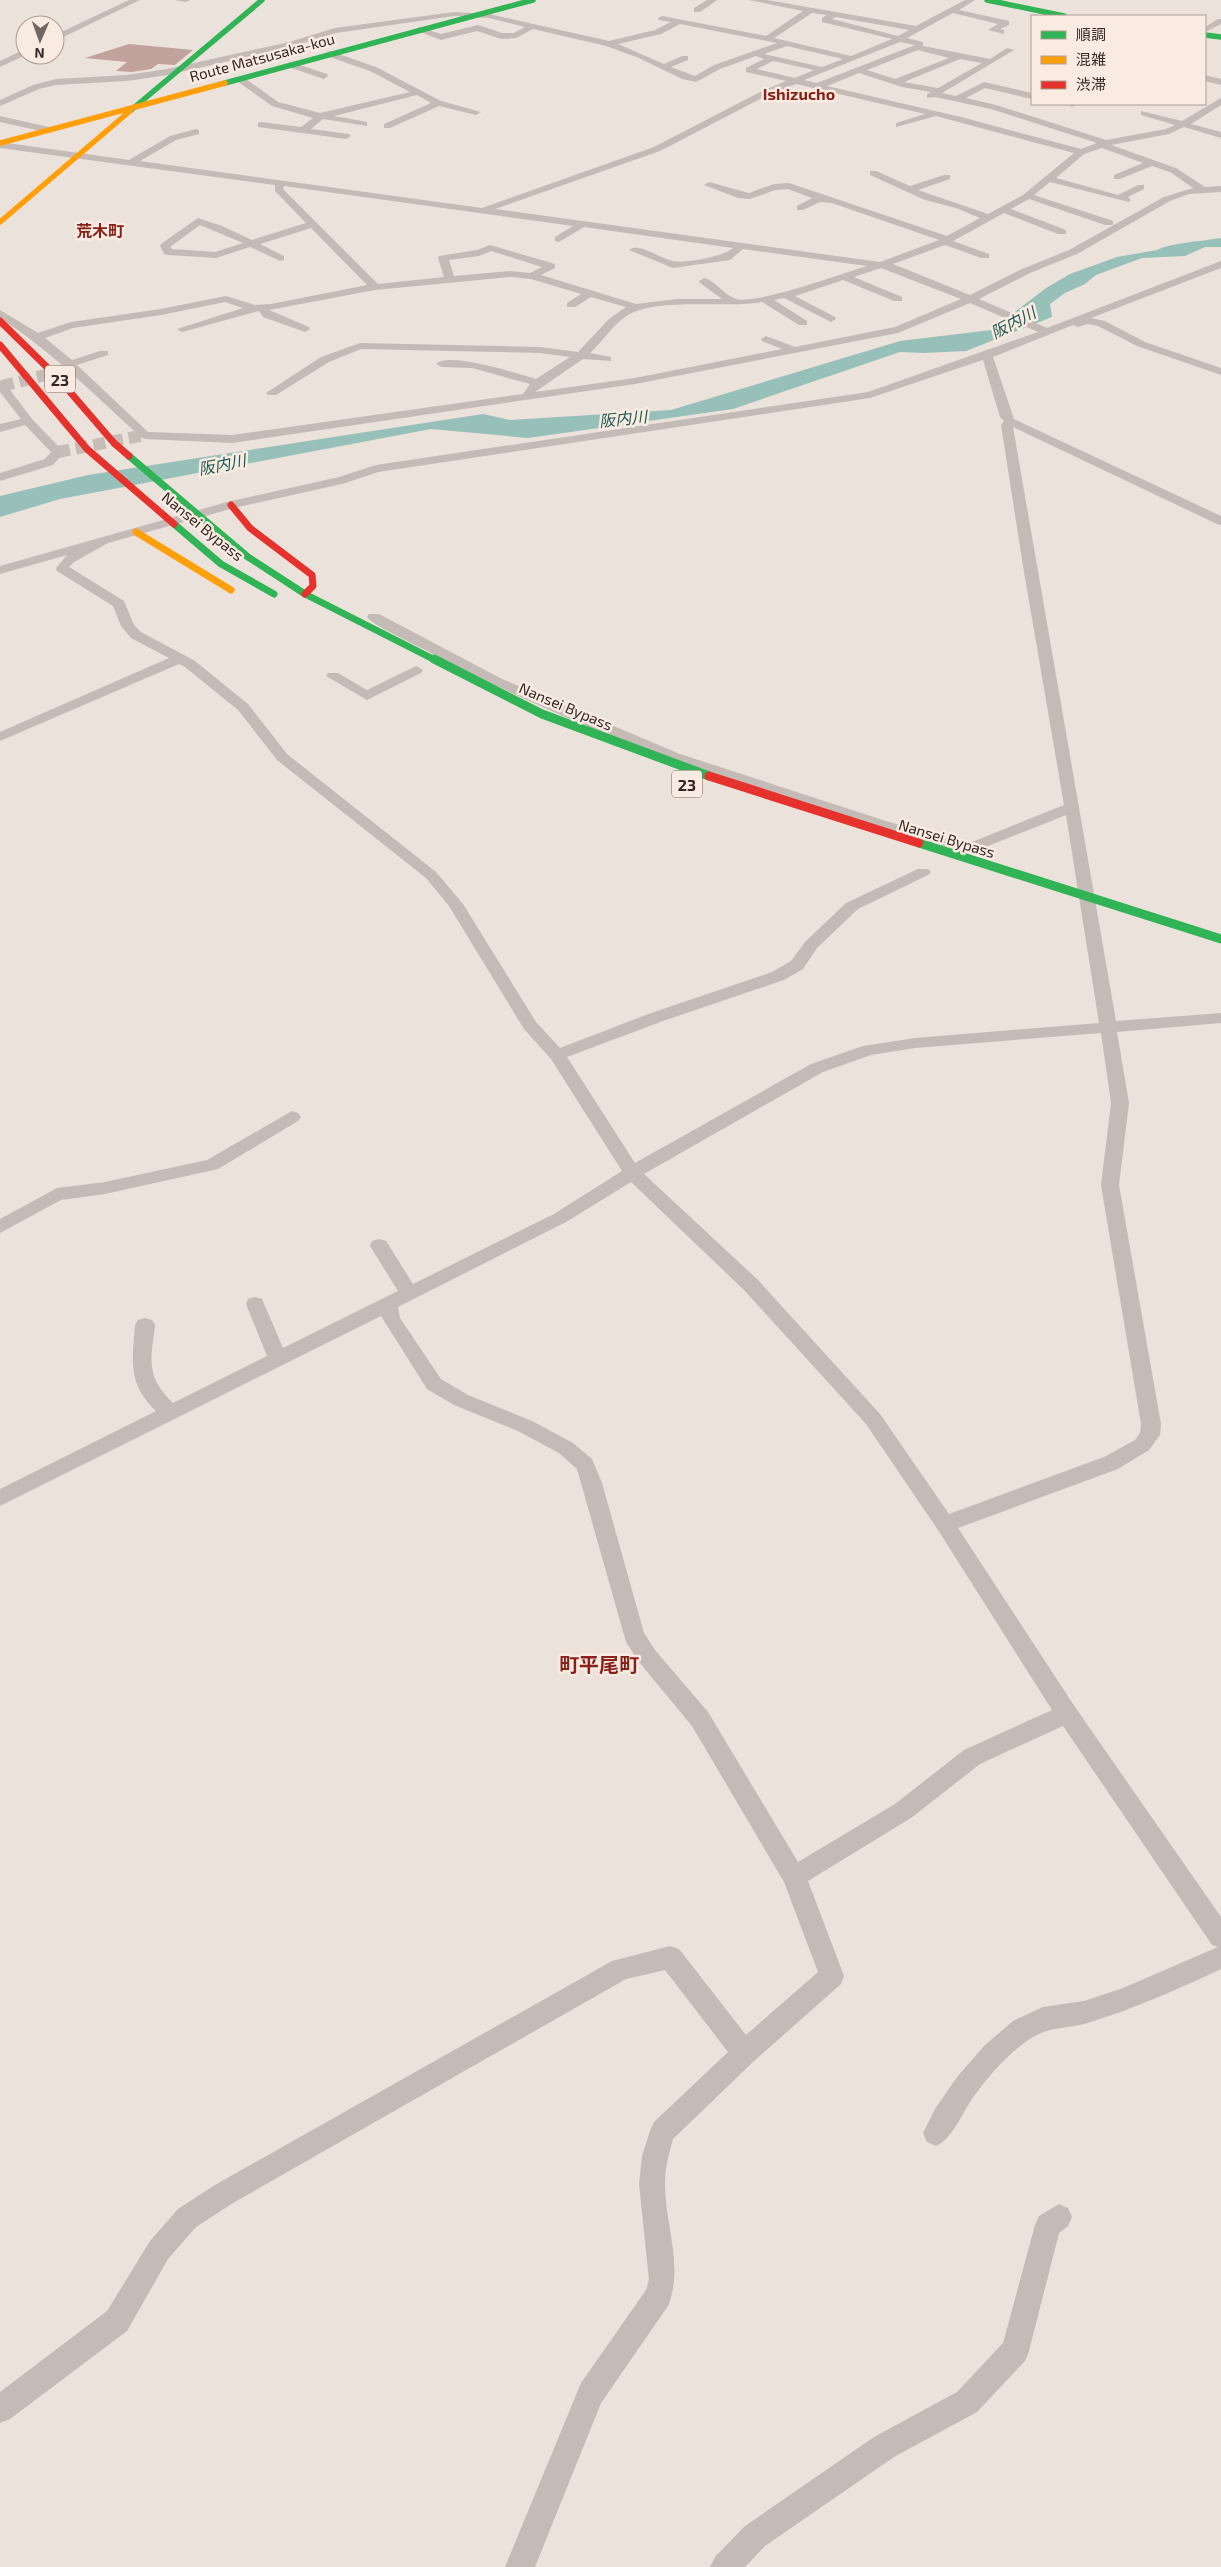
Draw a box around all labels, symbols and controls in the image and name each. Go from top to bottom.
north arrow [15,15,65,65]
legend [1031,15,1206,105]
text: 順調 [1076,25,1106,43]
street label: Route Matsusaka-kou [187,29,337,85]
text: N [34,45,45,62]
text: 混雑 [1076,50,1106,68]
text: 渋滞 [1076,75,1106,93]
district label: Ishizucho [763,84,835,103]
district label: 荒木町 [76,221,124,240]
water label: 阪内川 [987,301,1040,342]
road number: 23 [45,366,75,392]
water label: 阪内川 [598,406,650,430]
water label: 阪内川 [197,450,249,478]
street label: Nansei Bypass [159,488,247,564]
street label: Nansei Bypass [517,678,615,734]
road number: 23 [672,771,702,798]
street label: Nansei Bypass [897,815,997,861]
district label: 町平尾町 [559,1652,639,1676]

